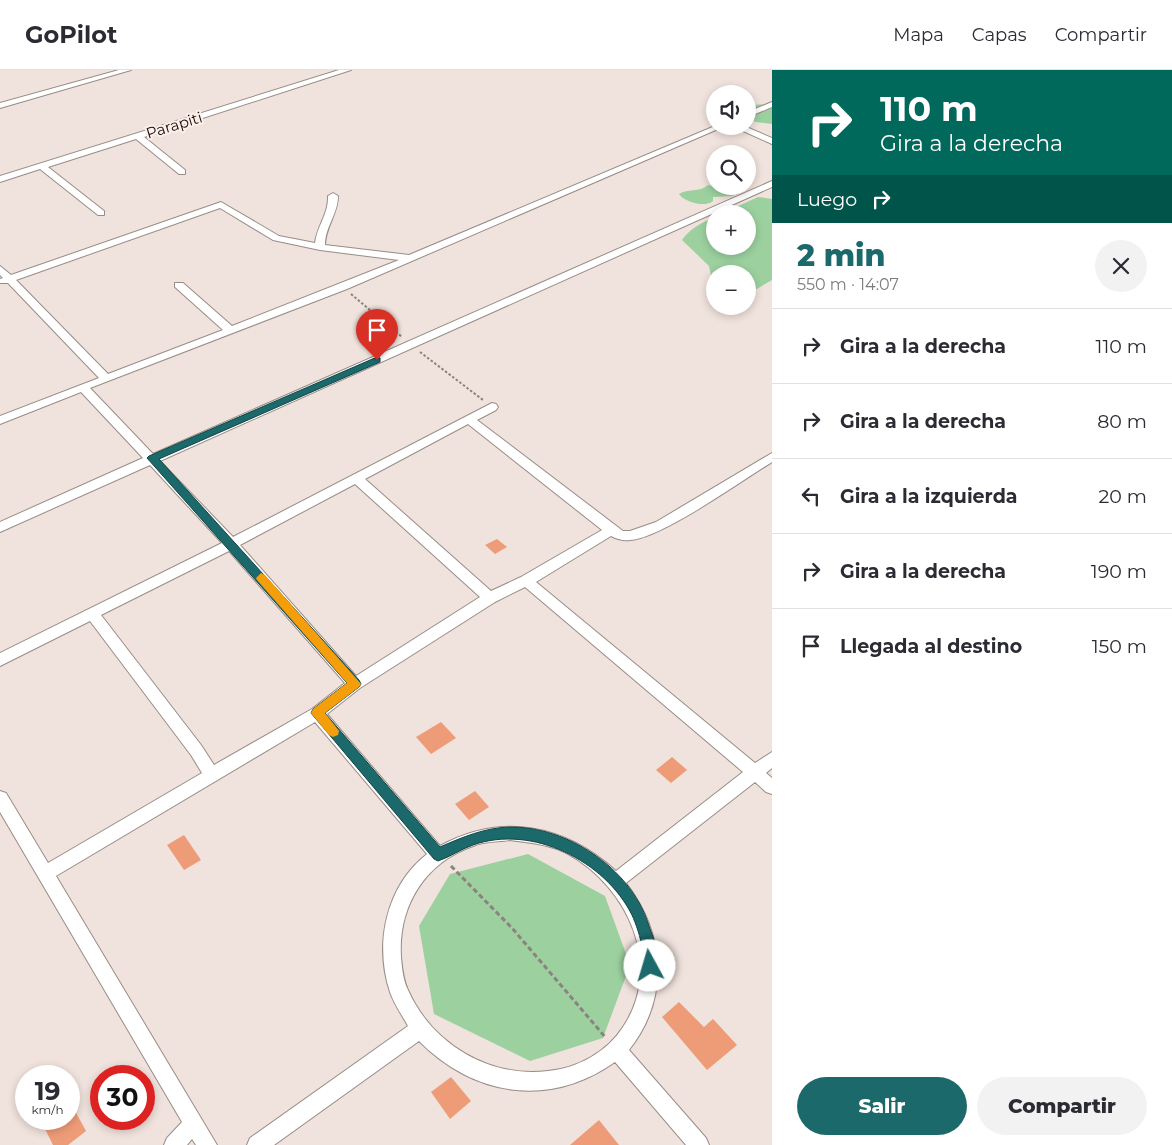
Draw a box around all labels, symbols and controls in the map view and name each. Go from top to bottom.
text: GoPilot [25,20,117,49]
text: Mapa [893,24,944,46]
text: Capas [972,24,1027,46]
text: Compartir [1055,24,1147,46]
map controls [706,85,756,315]
button: sound [706,85,756,135]
text: 110 m [880,87,978,130]
icon: right [797,90,862,155]
street label: Parapiti [144,107,204,143]
text: Gira a la derecha [880,130,1063,157]
button: search [706,145,756,195]
icon: right [867,185,895,213]
text: Luego [797,188,857,211]
button: + [706,205,756,255]
text: 2 min [797,237,885,274]
button: close [1095,240,1147,292]
button: − [706,265,756,315]
text: 550 m · 14:07 [797,275,899,294]
pin [356,309,398,360]
icon: arrive [363,316,391,344]
icon: right [797,332,825,360]
text: Gira a la derecha [840,335,1006,358]
text: 110 m [1096,335,1147,358]
icon: right [797,407,825,435]
text: Gira a la derecha [840,410,1006,433]
text: 80 m [1097,410,1147,433]
icon: left [797,482,825,510]
text: Gira a la izquierda [840,485,1018,508]
text: 20 m [1099,485,1147,508]
icon: right [797,557,825,585]
text: Gira a la derecha [840,560,1006,583]
text: 190 m [1091,560,1147,583]
icon: arrive [797,632,825,660]
text: Llegada al destino [840,635,1022,658]
text: 150 m [1092,635,1147,658]
position arrow [623,939,675,991]
speed limit sign: 30 [90,1065,155,1130]
text: 19 [35,1076,60,1106]
button: Salir [797,1077,967,1135]
button: Compartir [977,1077,1147,1135]
text: km/h [31,1102,64,1117]

